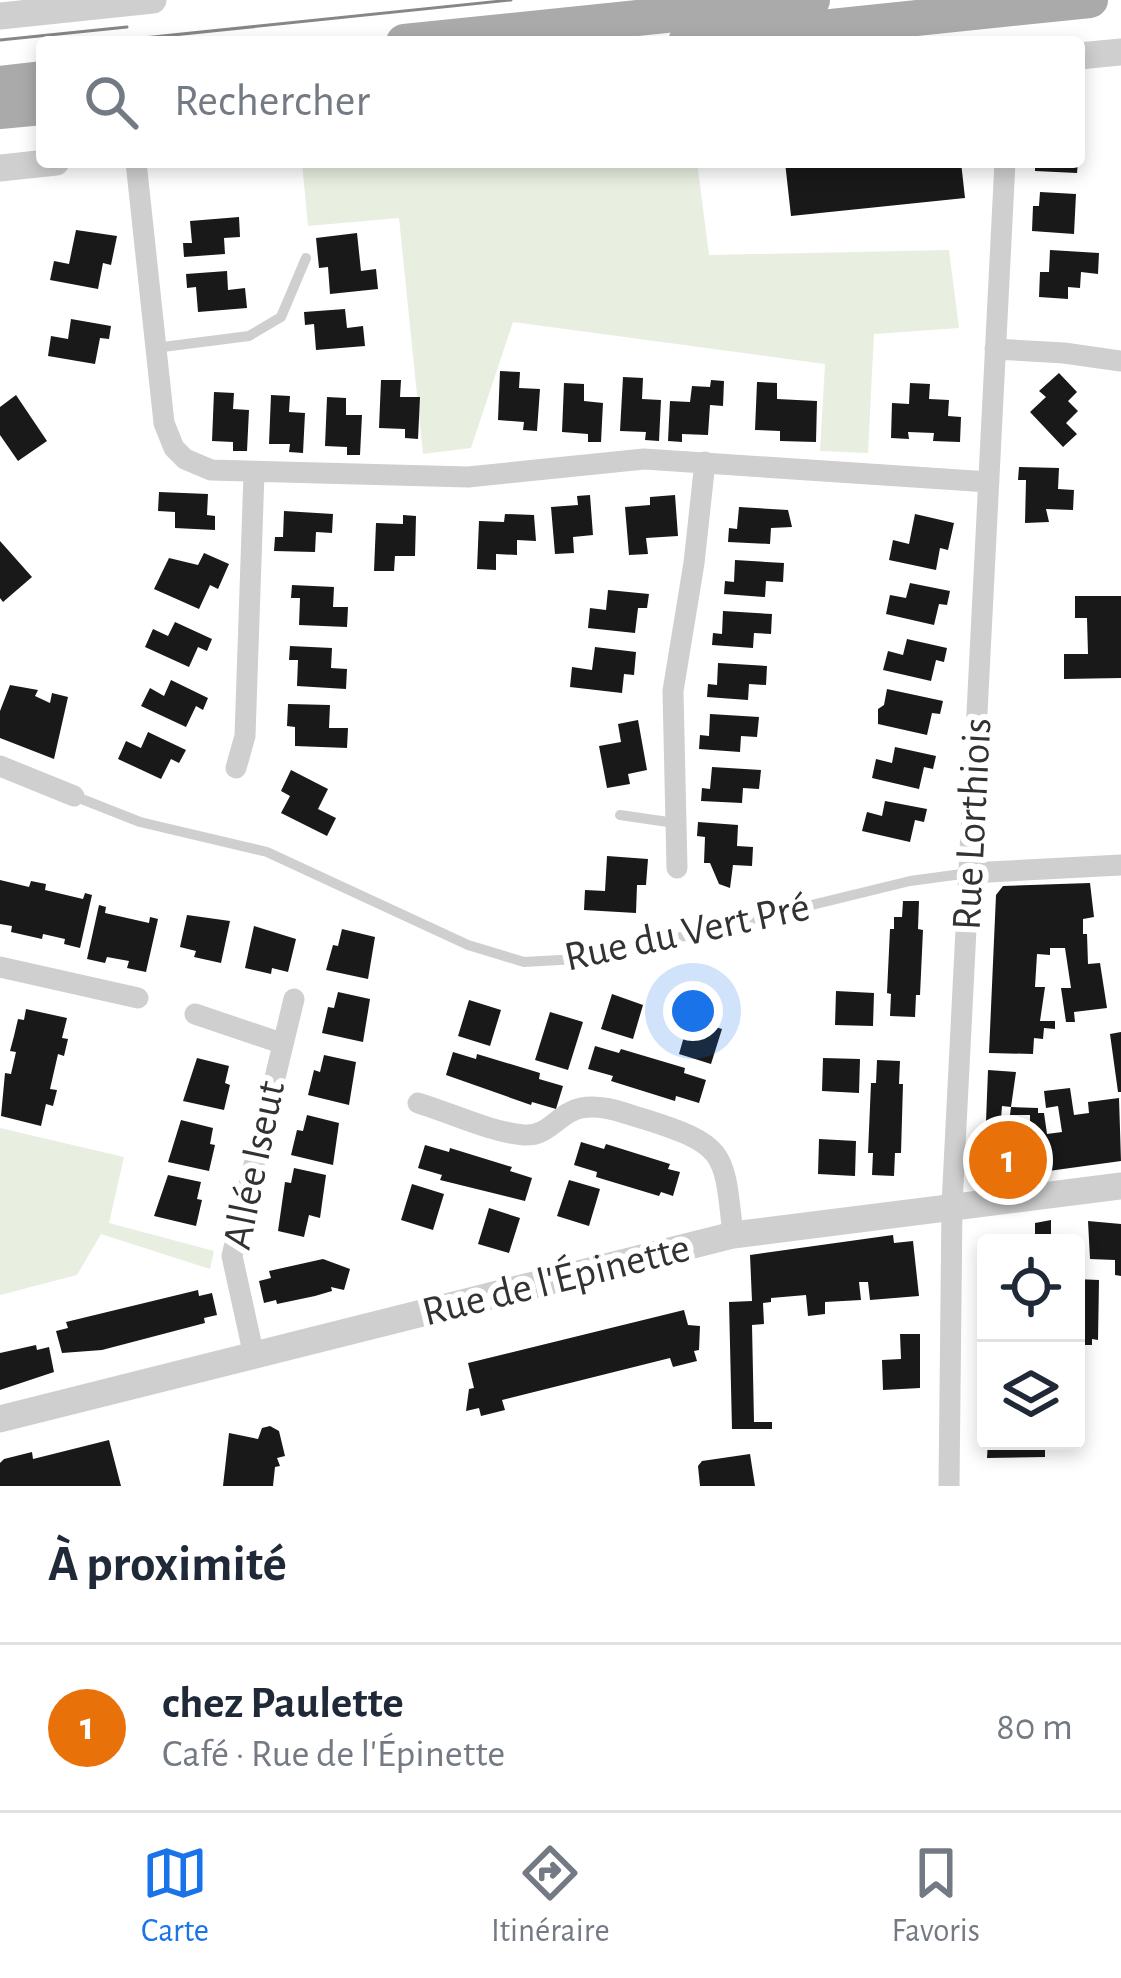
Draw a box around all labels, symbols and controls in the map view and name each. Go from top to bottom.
search box [36,36,1085,168]
icon: search [78,69,144,135]
text: Rechercher [174,79,370,124]
street label: Rue Lorthiois [945,717,999,931]
street label: Rue du Vert Pré [561,886,813,978]
your location [663,981,723,1041]
street label: Allée Iseut [216,1077,292,1253]
pin: 1 [969,1115,1047,1205]
street label: Rue de l'Épinette [417,1223,694,1334]
map controls [977,1234,1085,1450]
button: locate [977,1234,1085,1342]
button: layers [977,1342,1085,1450]
text: À proximité [48,1539,287,1590]
text: chez Paulette [162,1681,404,1726]
text: 1 [80,1708,94,1747]
text: 80 m [996,1708,1073,1747]
text: Café · Rue de l'Épinette [162,1735,505,1774]
tab: Carte [141,1840,209,1952]
tab: Itinéraire [491,1840,610,1952]
tab: Favoris [892,1840,980,1952]

